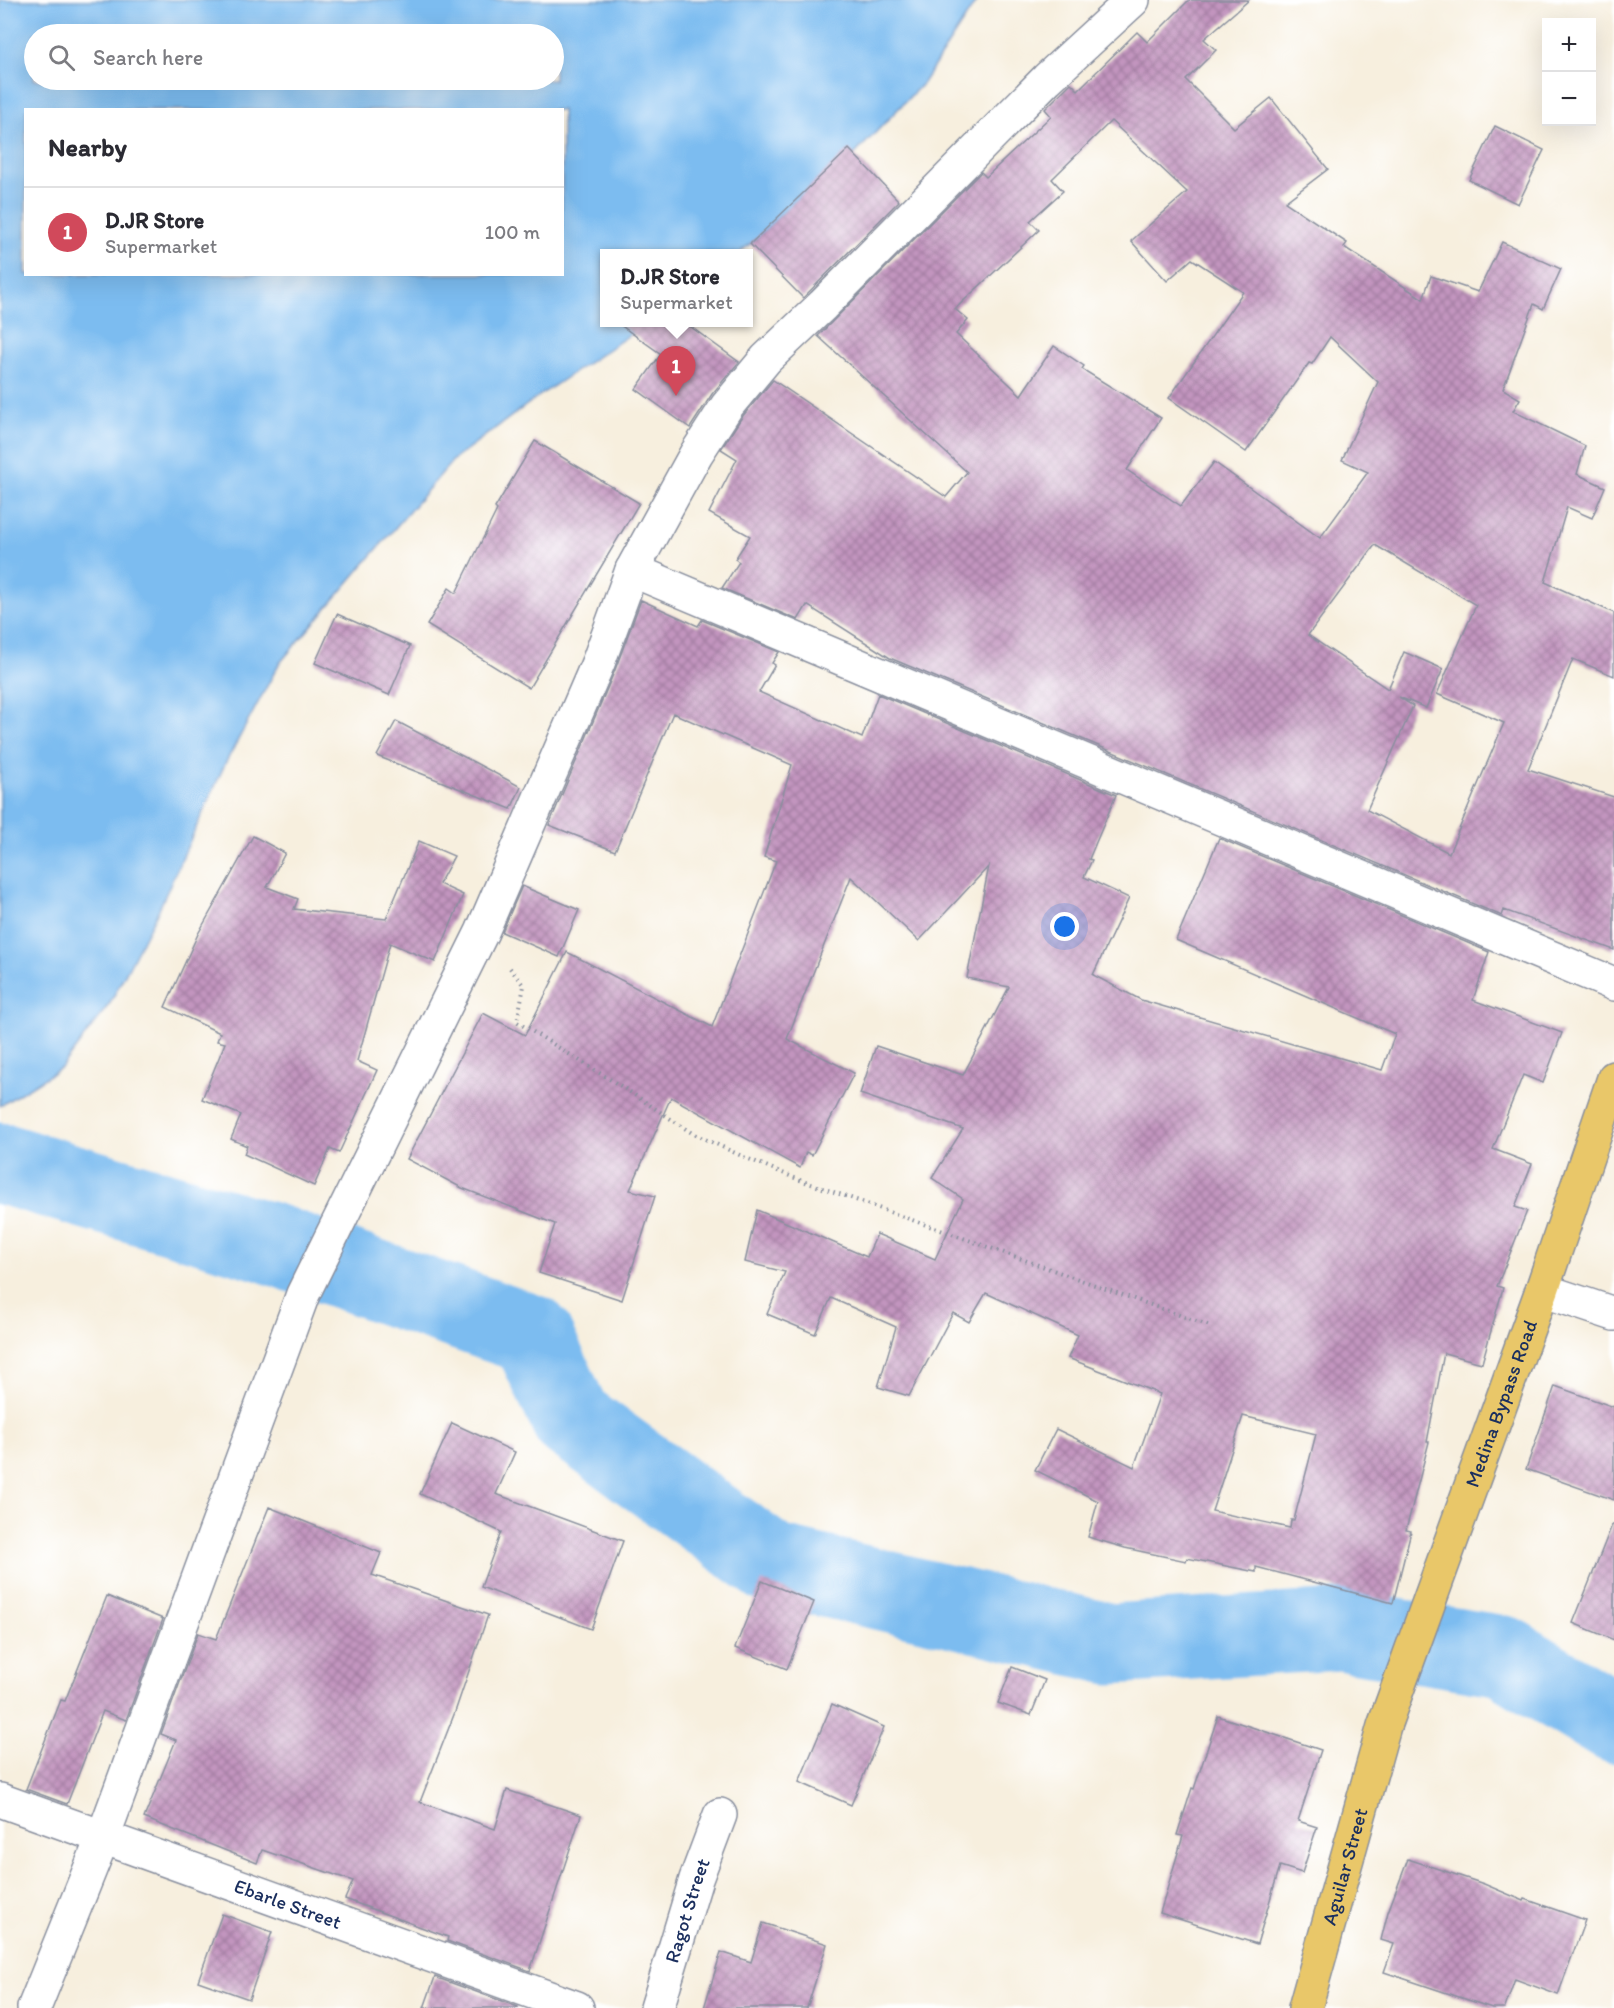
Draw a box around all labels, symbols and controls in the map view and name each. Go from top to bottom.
map controls [1542,18,1596,126]
button: + [1542,18,1596,72]
search box [24,24,564,90]
icon: search [45,41,78,74]
text: Search here [93,44,203,71]
button: − [1542,72,1596,126]
text: Nearby [48,131,127,163]
text: D.JR Store [105,207,204,234]
text: 1 [63,220,72,244]
text: 100 m [485,220,540,244]
text: Supermarket [105,234,217,258]
popup [600,249,753,327]
text: D.JR Store [620,263,720,290]
text: Supermarket [620,290,733,314]
pin: 1 [656,346,696,396]
your location [1050,912,1079,941]
street label: Medina Bypass Road [1460,1316,1542,1490]
street label: Aguilar Street [1317,1805,1372,1928]
street label: Ragot Street [659,1854,715,1966]
street label: Ebarle Street [231,1873,345,1934]

